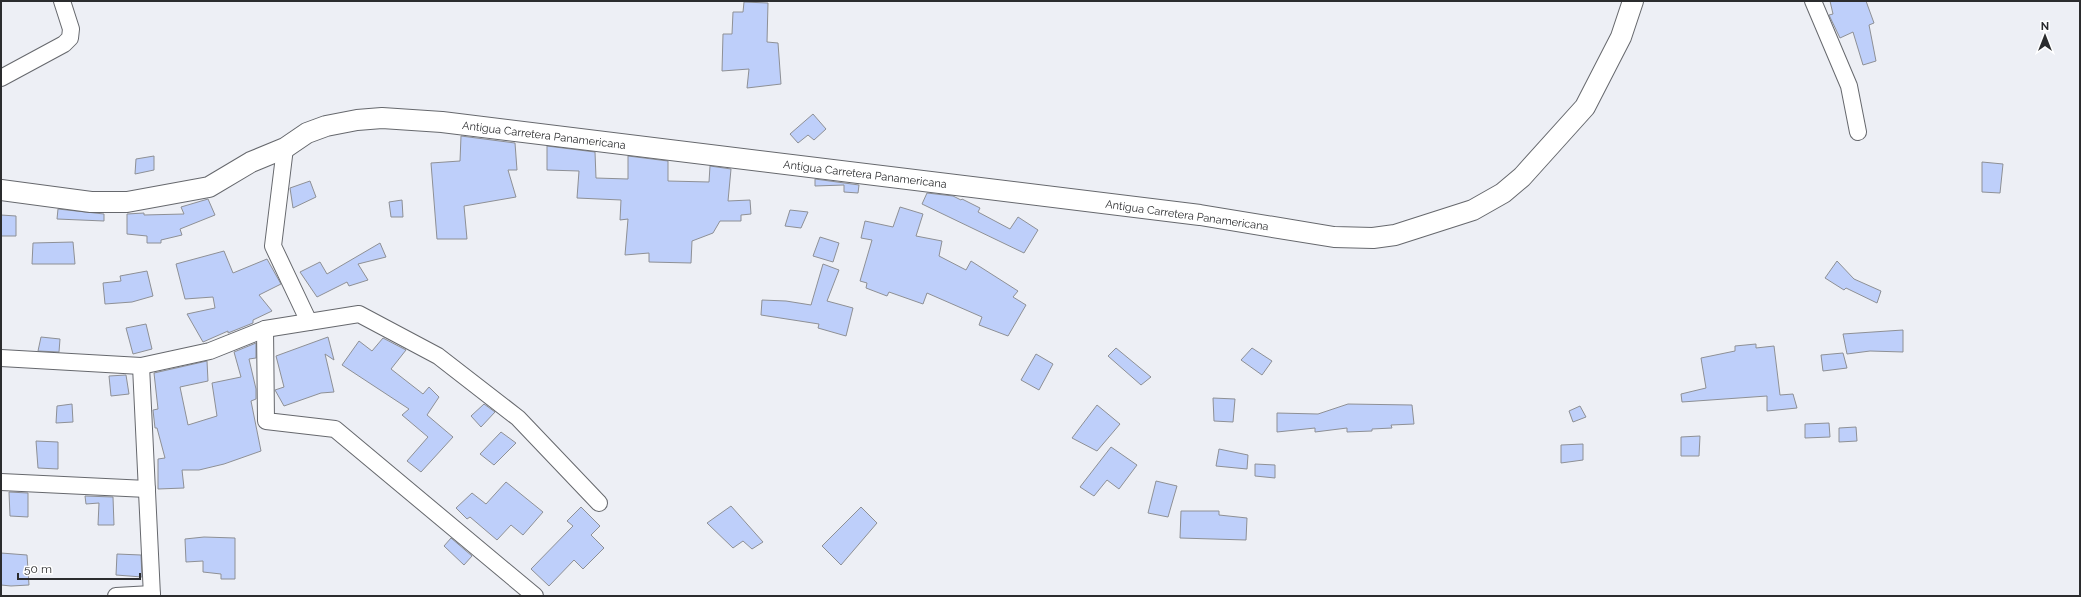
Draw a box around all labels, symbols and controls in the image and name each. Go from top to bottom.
north arrow [2025,16,2065,56]
text: N [2041,20,2049,33]
street label: Antigua Carretera Panamericana [461,119,626,152]
street label: Antigua Carretera Panamericana [782,158,947,191]
street label: Antigua Carretera Panamericana [1105,198,1269,233]
scale bar [18,555,140,581]
text: 50 m [24,562,52,576]

